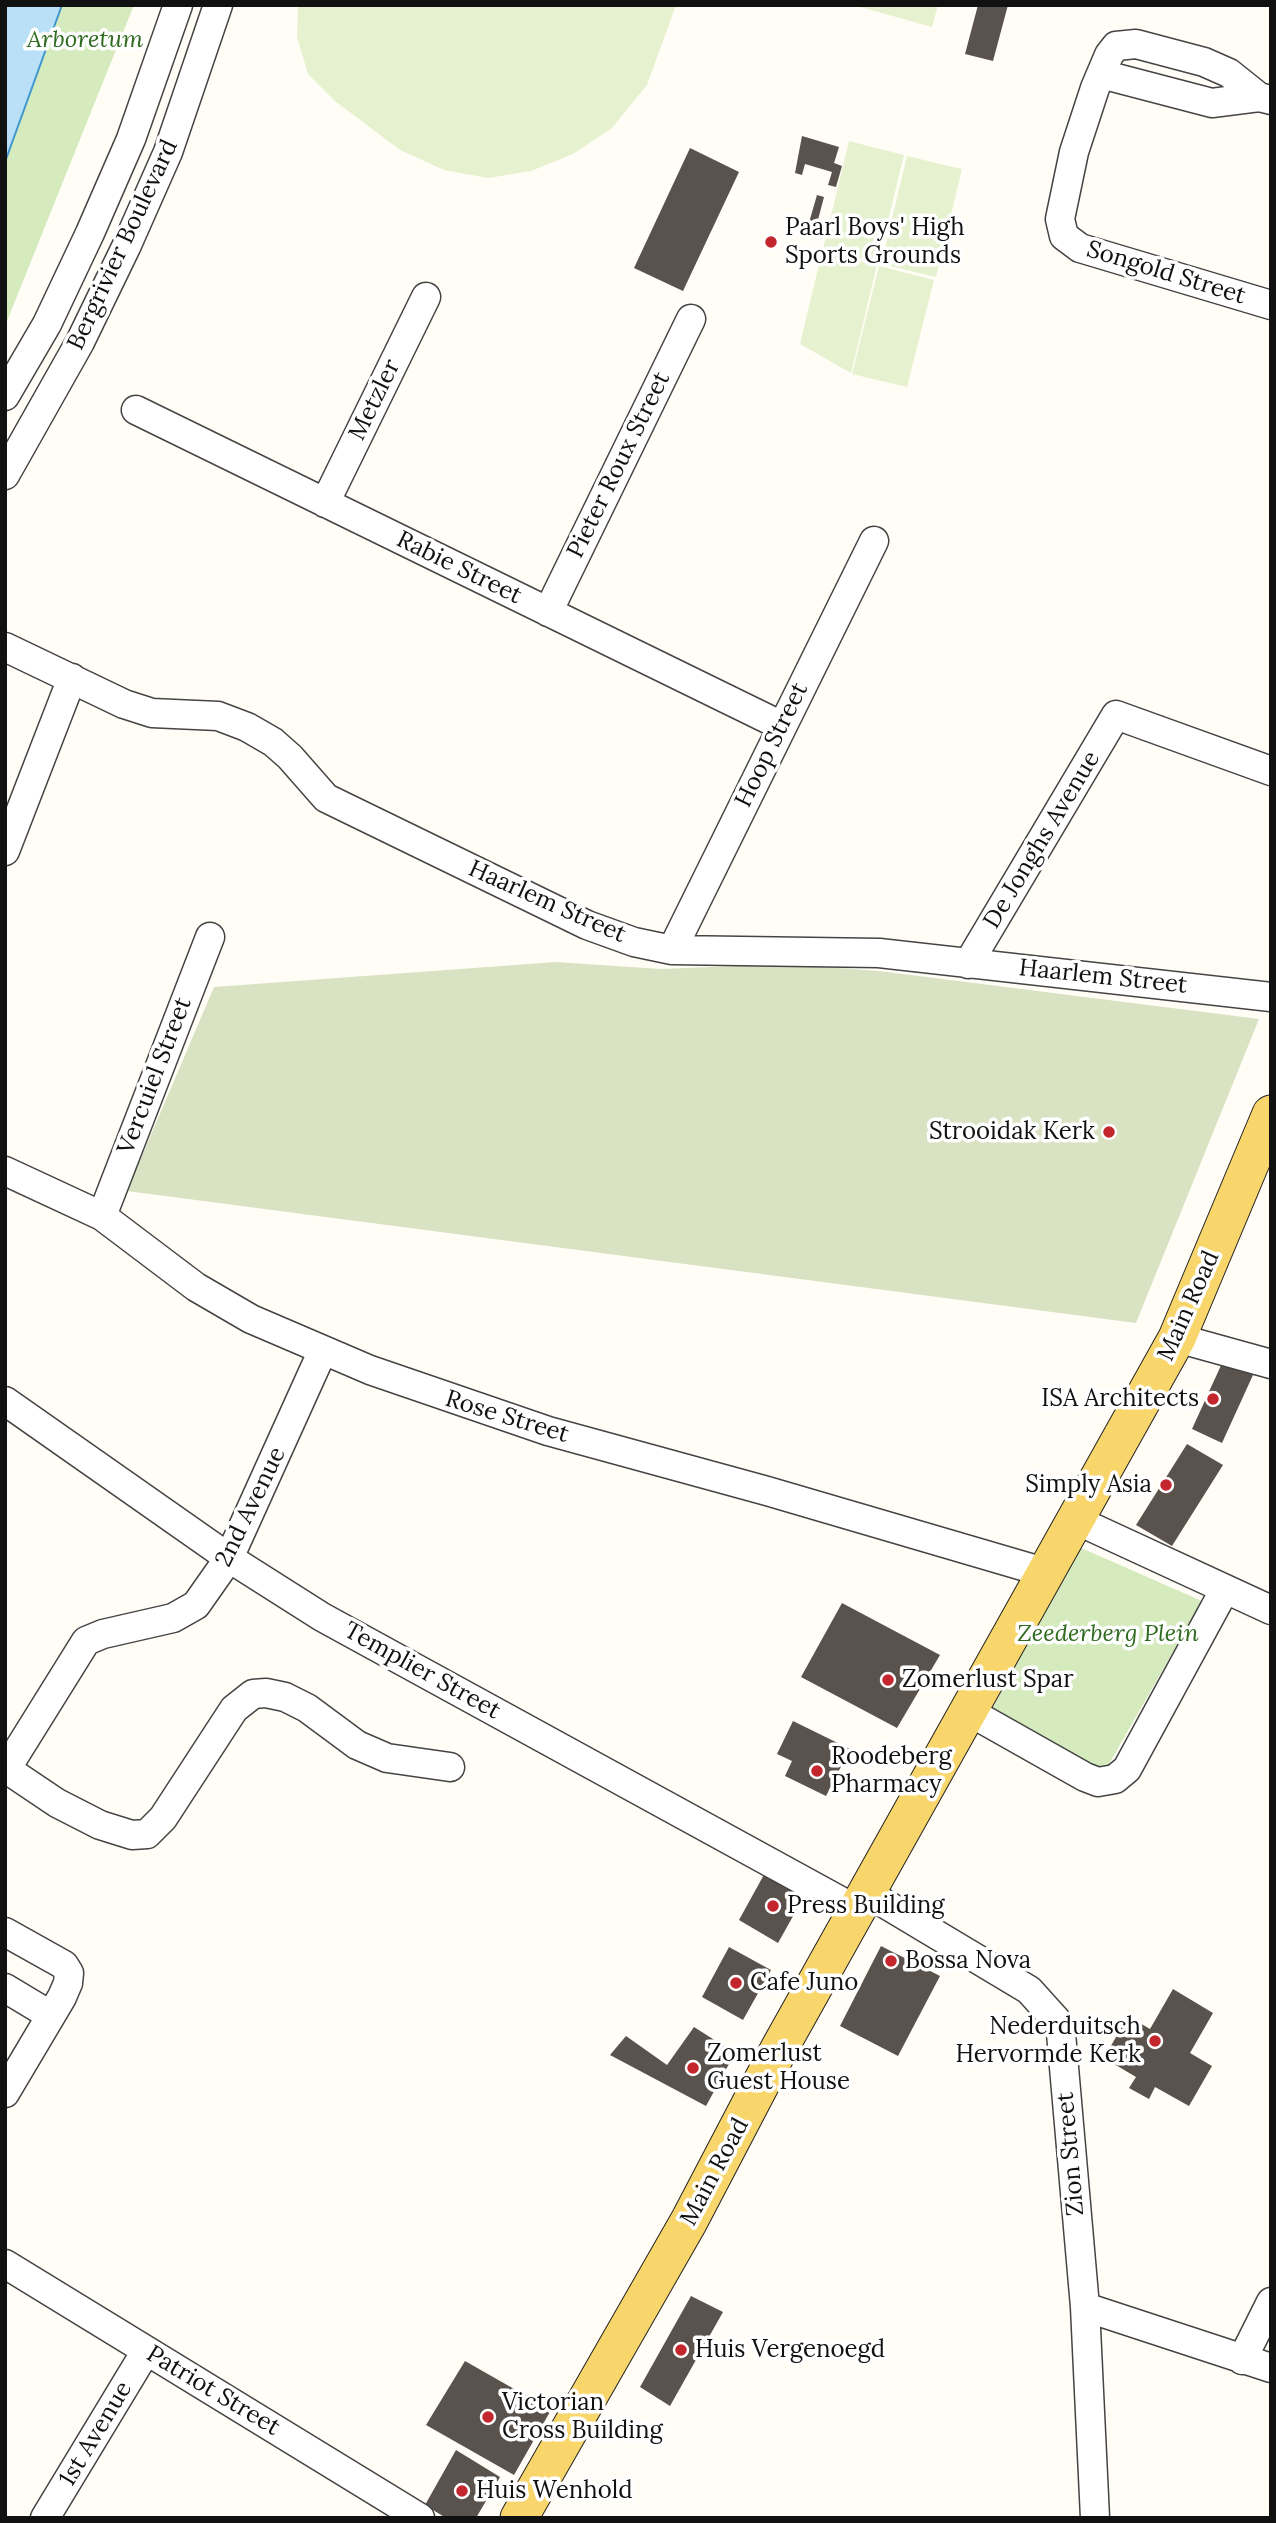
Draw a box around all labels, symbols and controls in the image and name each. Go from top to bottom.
park label: Arboretum [27,26,143,54]
street label: Bergrivier Boulevard [62,135,184,355]
place label: Paarl Boys' High Sports Grounds [785,214,965,270]
marker: Paarl Boys' High Sports Grounds [763,234,779,250]
street label: Songold Street [1083,235,1249,311]
street label: Metzler [343,355,407,445]
street label: Pieter Roux Street [561,367,677,563]
street label: Rabie Street [392,525,526,611]
street label: Hoop Street [729,678,815,812]
street label: De Jonghs Avenue [978,746,1106,934]
street label: Haarlem Street [464,854,630,950]
street label: Haarlem Street [1017,954,1189,1000]
street label: Vercuiel Street [112,993,198,1159]
place label: Strooidak Kerk [929,1118,1095,1146]
marker: Strooidak Kerk [1101,1124,1117,1140]
street label: Main Road [1152,1246,1226,1366]
street label: Rose Street [442,1385,572,1449]
place label: ISA Architects [1041,1385,1199,1413]
marker: ISA Architects [1205,1391,1221,1407]
street label: 2nd Avenue [210,1442,292,1572]
place label: Simply Asia [1025,1471,1152,1499]
marker: Simply Asia [1158,1477,1174,1493]
street label: Templier Street [339,1616,505,1726]
park label: Zeederberg Plein [1017,1620,1199,1648]
place label: Zomerlust Spar [902,1666,1074,1694]
marker: Zomerlust Spar [880,1672,896,1688]
place label: Roodeberg Pharmacy [831,1743,952,1799]
marker: Roodeberg Pharmacy [809,1763,825,1779]
place label: Press Building [787,1892,945,1920]
marker: Press Building [765,1898,781,1914]
place label: Bossa Nova [905,1947,1031,1975]
marker: Bossa Nova [883,1953,899,1969]
place label: Cafe Juno [750,1969,858,1997]
marker: Cafe Juno [728,1975,744,1991]
place label: Nederduitsch Hervormde Kerk [955,2013,1141,2069]
marker: Nederduitsch Hervormde Kerk [1147,2033,1163,2049]
place label: Zomerlust Guest House [707,2040,850,2096]
marker: Zomerlust Guest House [685,2060,701,2076]
street label: Zion Street [1051,2091,1091,2217]
street label: Main Road [675,2113,755,2231]
place label: Huis Vergenoegd [695,2336,885,2364]
street label: Patriot Street [141,2340,285,2442]
marker: Huis Vergenoegd [673,2342,689,2358]
street label: 1st Avenue [54,2376,138,2492]
place label: Victorian Cross Building [502,2389,663,2445]
marker: Victorian Cross Building [480,2409,496,2425]
place label: Huis Wenhold [476,2477,633,2505]
marker: Huis Wenhold [454,2483,470,2499]

